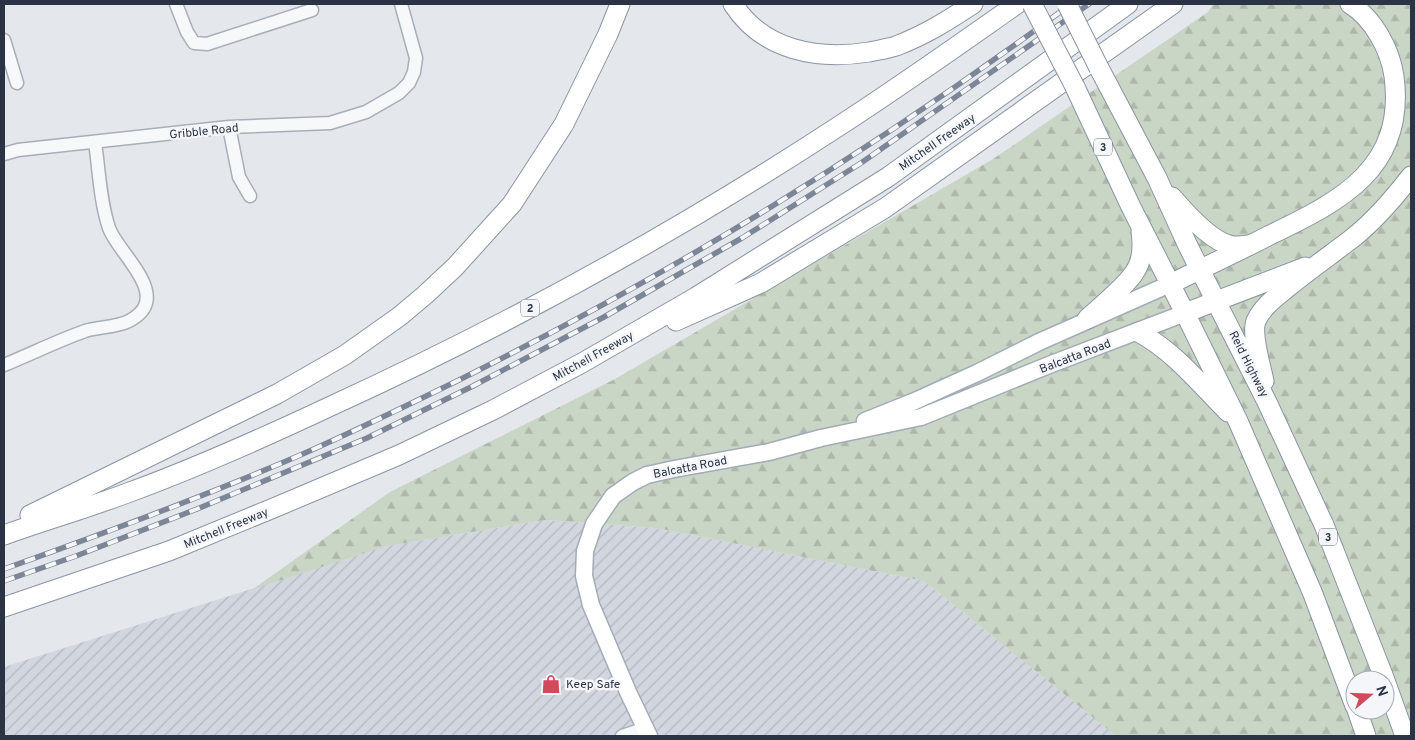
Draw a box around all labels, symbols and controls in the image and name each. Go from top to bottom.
street label: Mitchell Freeway [896,110,979,175]
street label: Gribble Road [169,120,240,144]
road number: 3 [1094,138,1112,156]
road number: 2 [521,300,539,316]
street label: Mitchell Freeway [550,328,637,386]
street label: Reid Highway [1224,328,1272,400]
street label: Balcatta Road [1037,336,1113,378]
street label: Balcatta Road [652,453,729,483]
street label: Mitchell Freeway [182,505,271,553]
road number: 3 [1319,528,1337,546]
north arrow [1345,670,1395,720]
shop icon: Keep Safe [540,673,562,695]
place label: Keep Safe [566,677,620,693]
text: N [1371,684,1391,699]

